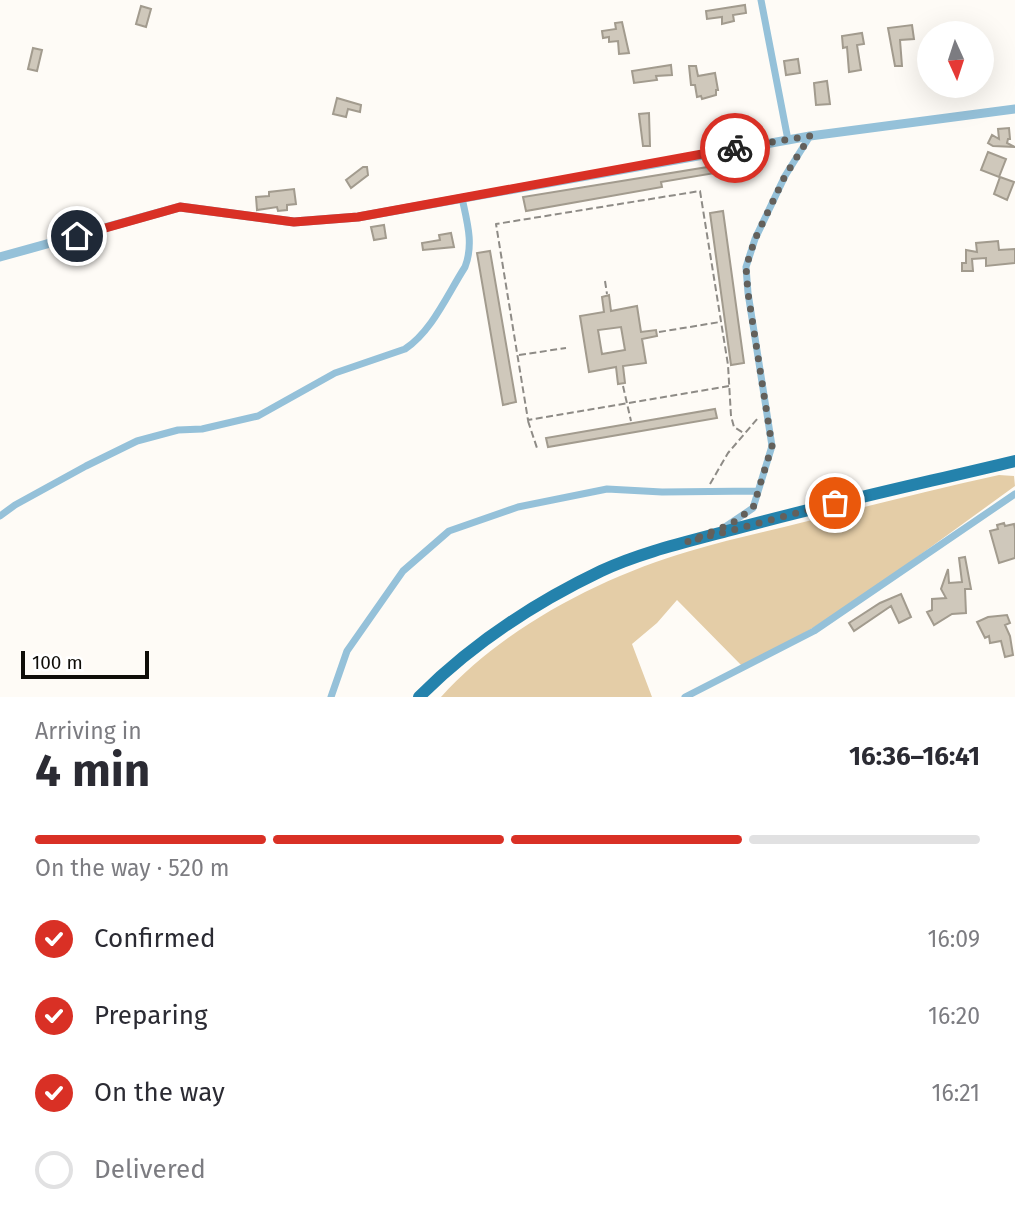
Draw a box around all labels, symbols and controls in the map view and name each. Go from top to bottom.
north arrow [917,21,994,98]
map controls [917,21,994,98]
courier [700,113,770,183]
icon: bike [716,129,754,167]
pin [47,206,107,266]
icon: home [58,217,96,255]
pin [805,473,865,533]
icon: bag [816,484,854,522]
scale bar [21,648,149,680]
text: 100 m [32,651,83,674]
text: Arriving in [35,717,142,745]
text: 16:36–16:41 [849,741,980,772]
text: 4 min [35,743,150,798]
text: On the way · 520 m [35,854,230,882]
icon: check [35,920,73,958]
text: Confirmed [94,923,215,954]
text: 16:09 [928,925,980,953]
icon: check [35,997,73,1035]
text: Preparing [94,1000,207,1031]
text: 16:20 [928,1002,980,1030]
icon: check [35,1074,73,1112]
text: On the way [94,1077,225,1108]
text: 16:21 [931,1079,980,1107]
text: Delivered [94,1154,206,1185]

